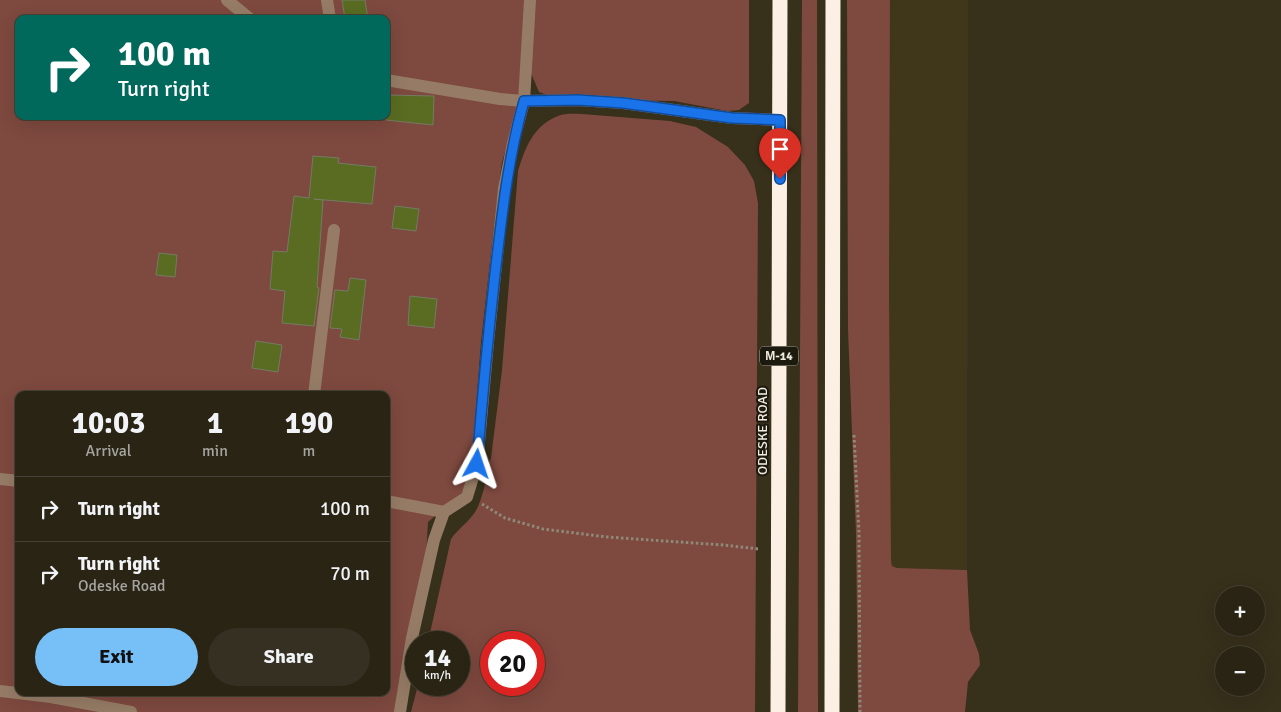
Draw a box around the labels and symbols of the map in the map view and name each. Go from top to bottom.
pin [759,128,801,179]
road number: М-14 [760,346,798,366]
street label: ODESKE ROAD [754,387,771,475]
position arrow [450,437,502,489]
speed limit sign: 20 [480,631,545,696]

